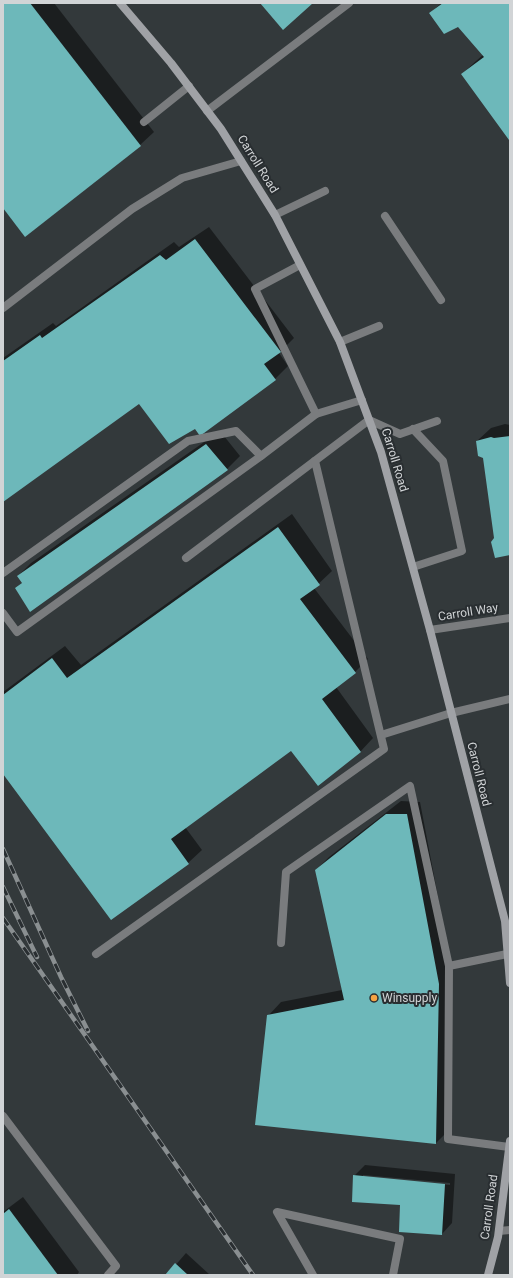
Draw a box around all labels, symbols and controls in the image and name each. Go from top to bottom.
street label: Carroll Road [235,132,281,196]
street label: Carroll Road [379,427,411,493]
street label: Carroll Way [437,600,499,624]
street label: Carroll Road [464,741,494,807]
place label: Winsupply [382,991,437,1005]
marker: Winsupply [369,993,379,1003]
street label: Carroll Road [478,1174,500,1240]

